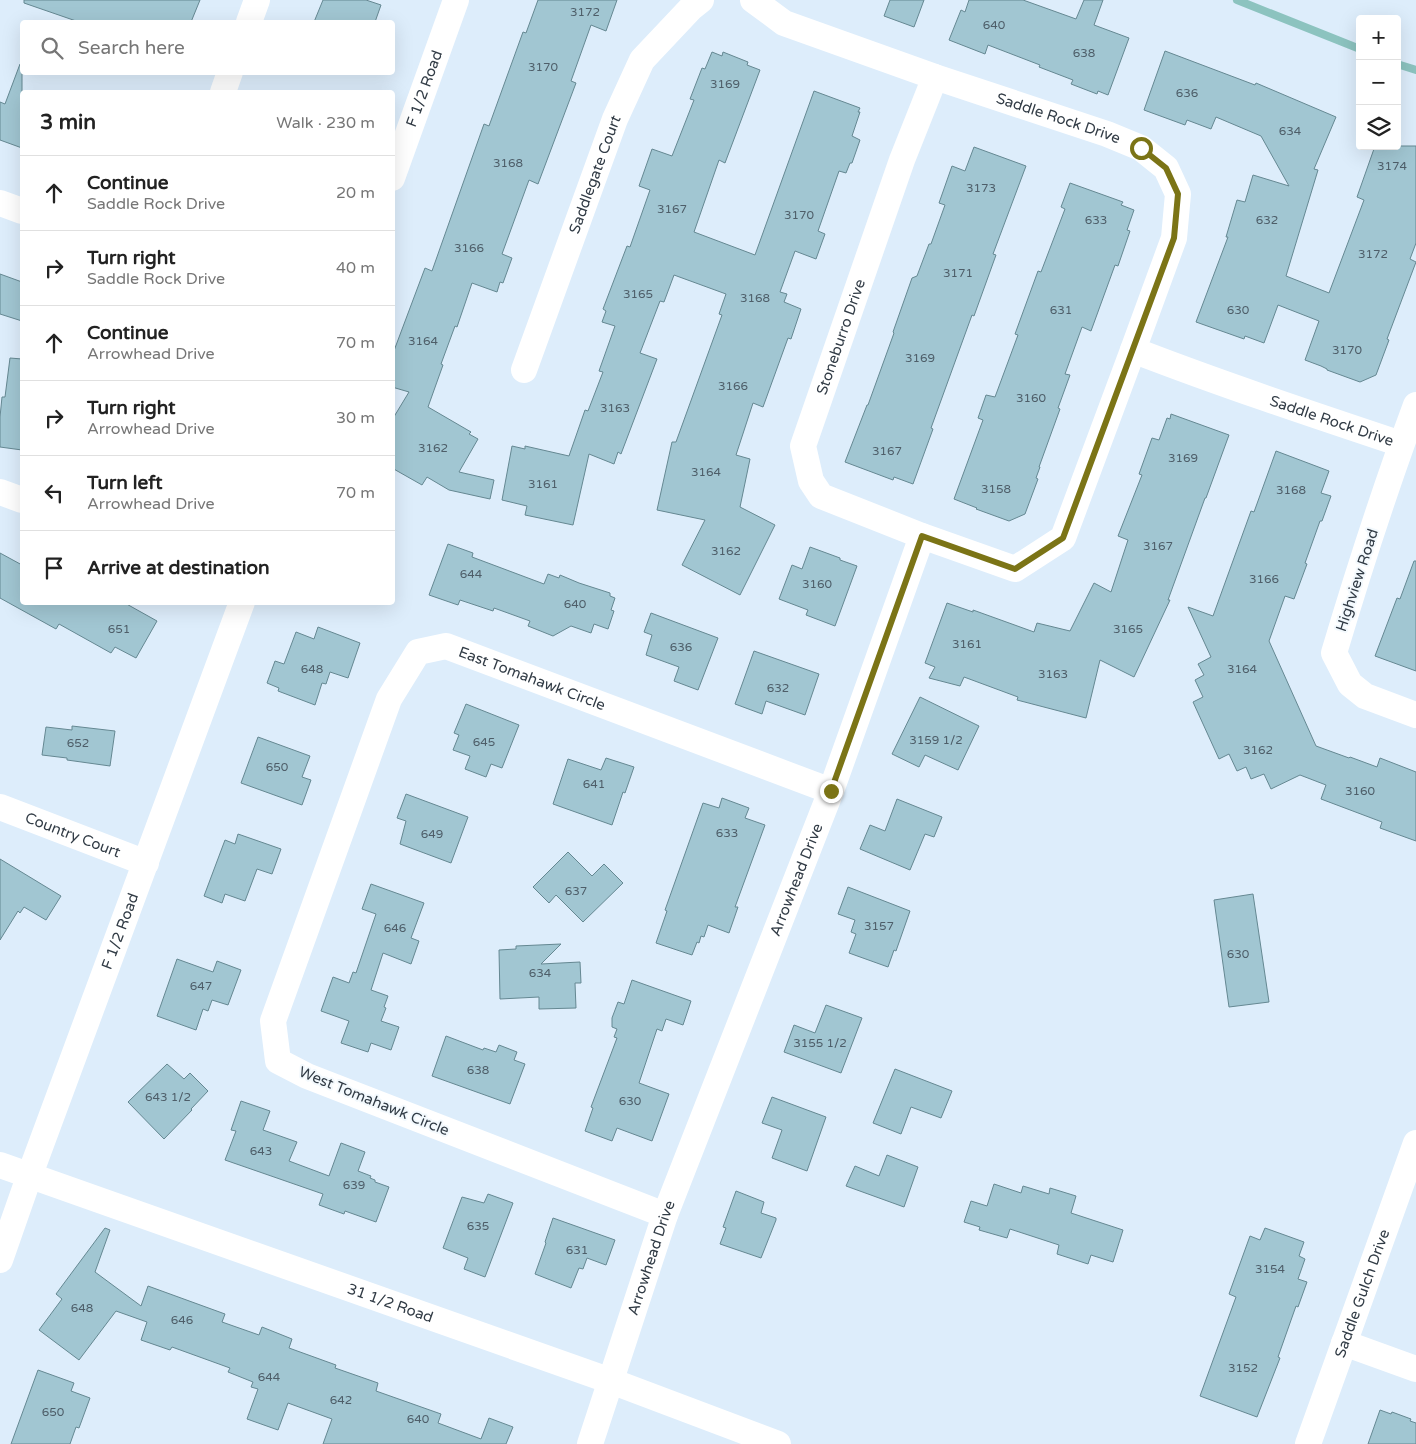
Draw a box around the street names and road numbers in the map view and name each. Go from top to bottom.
street label: F 1/2 Road [402,48,446,129]
street label: Saddle Rock Drive [994,89,1123,148]
street label: Saddlegate Court [565,112,625,236]
street label: Stoneburro Drive [812,277,869,397]
street label: Saddle Rock Drive [1267,391,1396,450]
street label: Highview Road [1332,526,1382,634]
street label: East Tomahawk Circle [456,643,608,714]
street label: Country Court [23,808,123,861]
street label: Arrowhead Drive [766,821,826,939]
street label: F 1/2 Road [98,891,142,972]
street label: West Tomahawk Circle [296,1063,452,1139]
street label: Arrowhead Drive [624,1198,679,1317]
street label: Saddle Gulch Drive [1331,1227,1393,1360]
street label: 31 1/2 Road [345,1280,436,1326]

